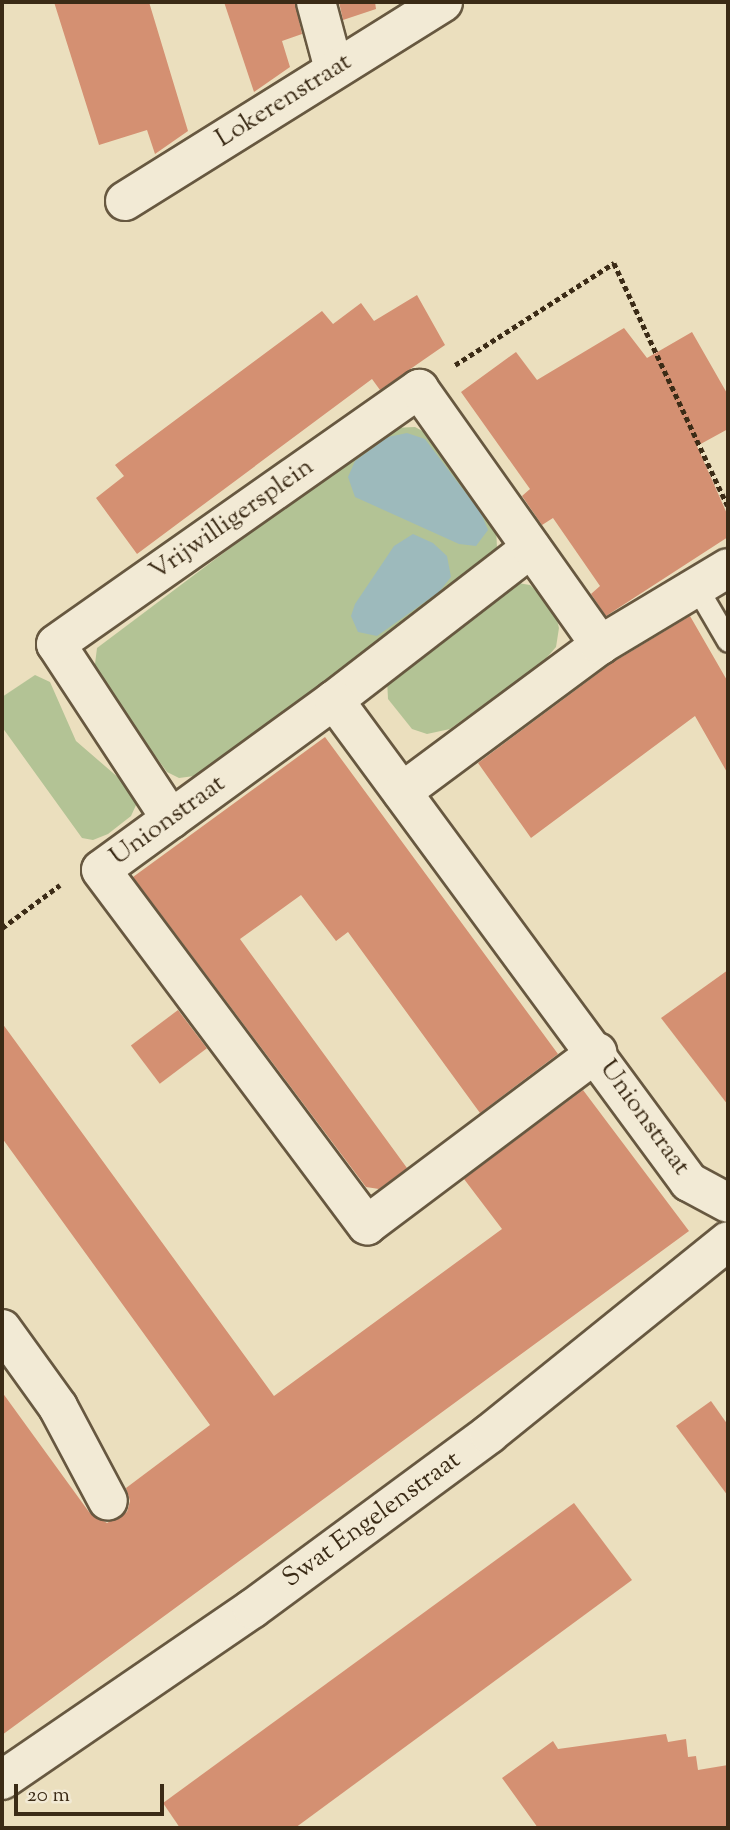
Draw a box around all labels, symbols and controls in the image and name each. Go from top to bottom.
street label: Lokerenstraat [210,47,358,155]
street label: Vrijwilligersplein [144,452,320,588]
street label: Unionstraat [104,769,232,873]
street label: Unionstraat [592,1054,696,1182]
street label: Swat Engelenstraat [277,1445,467,1595]
scale bar [18,1770,168,1814]
text: 20 m [27,1781,70,1811]

